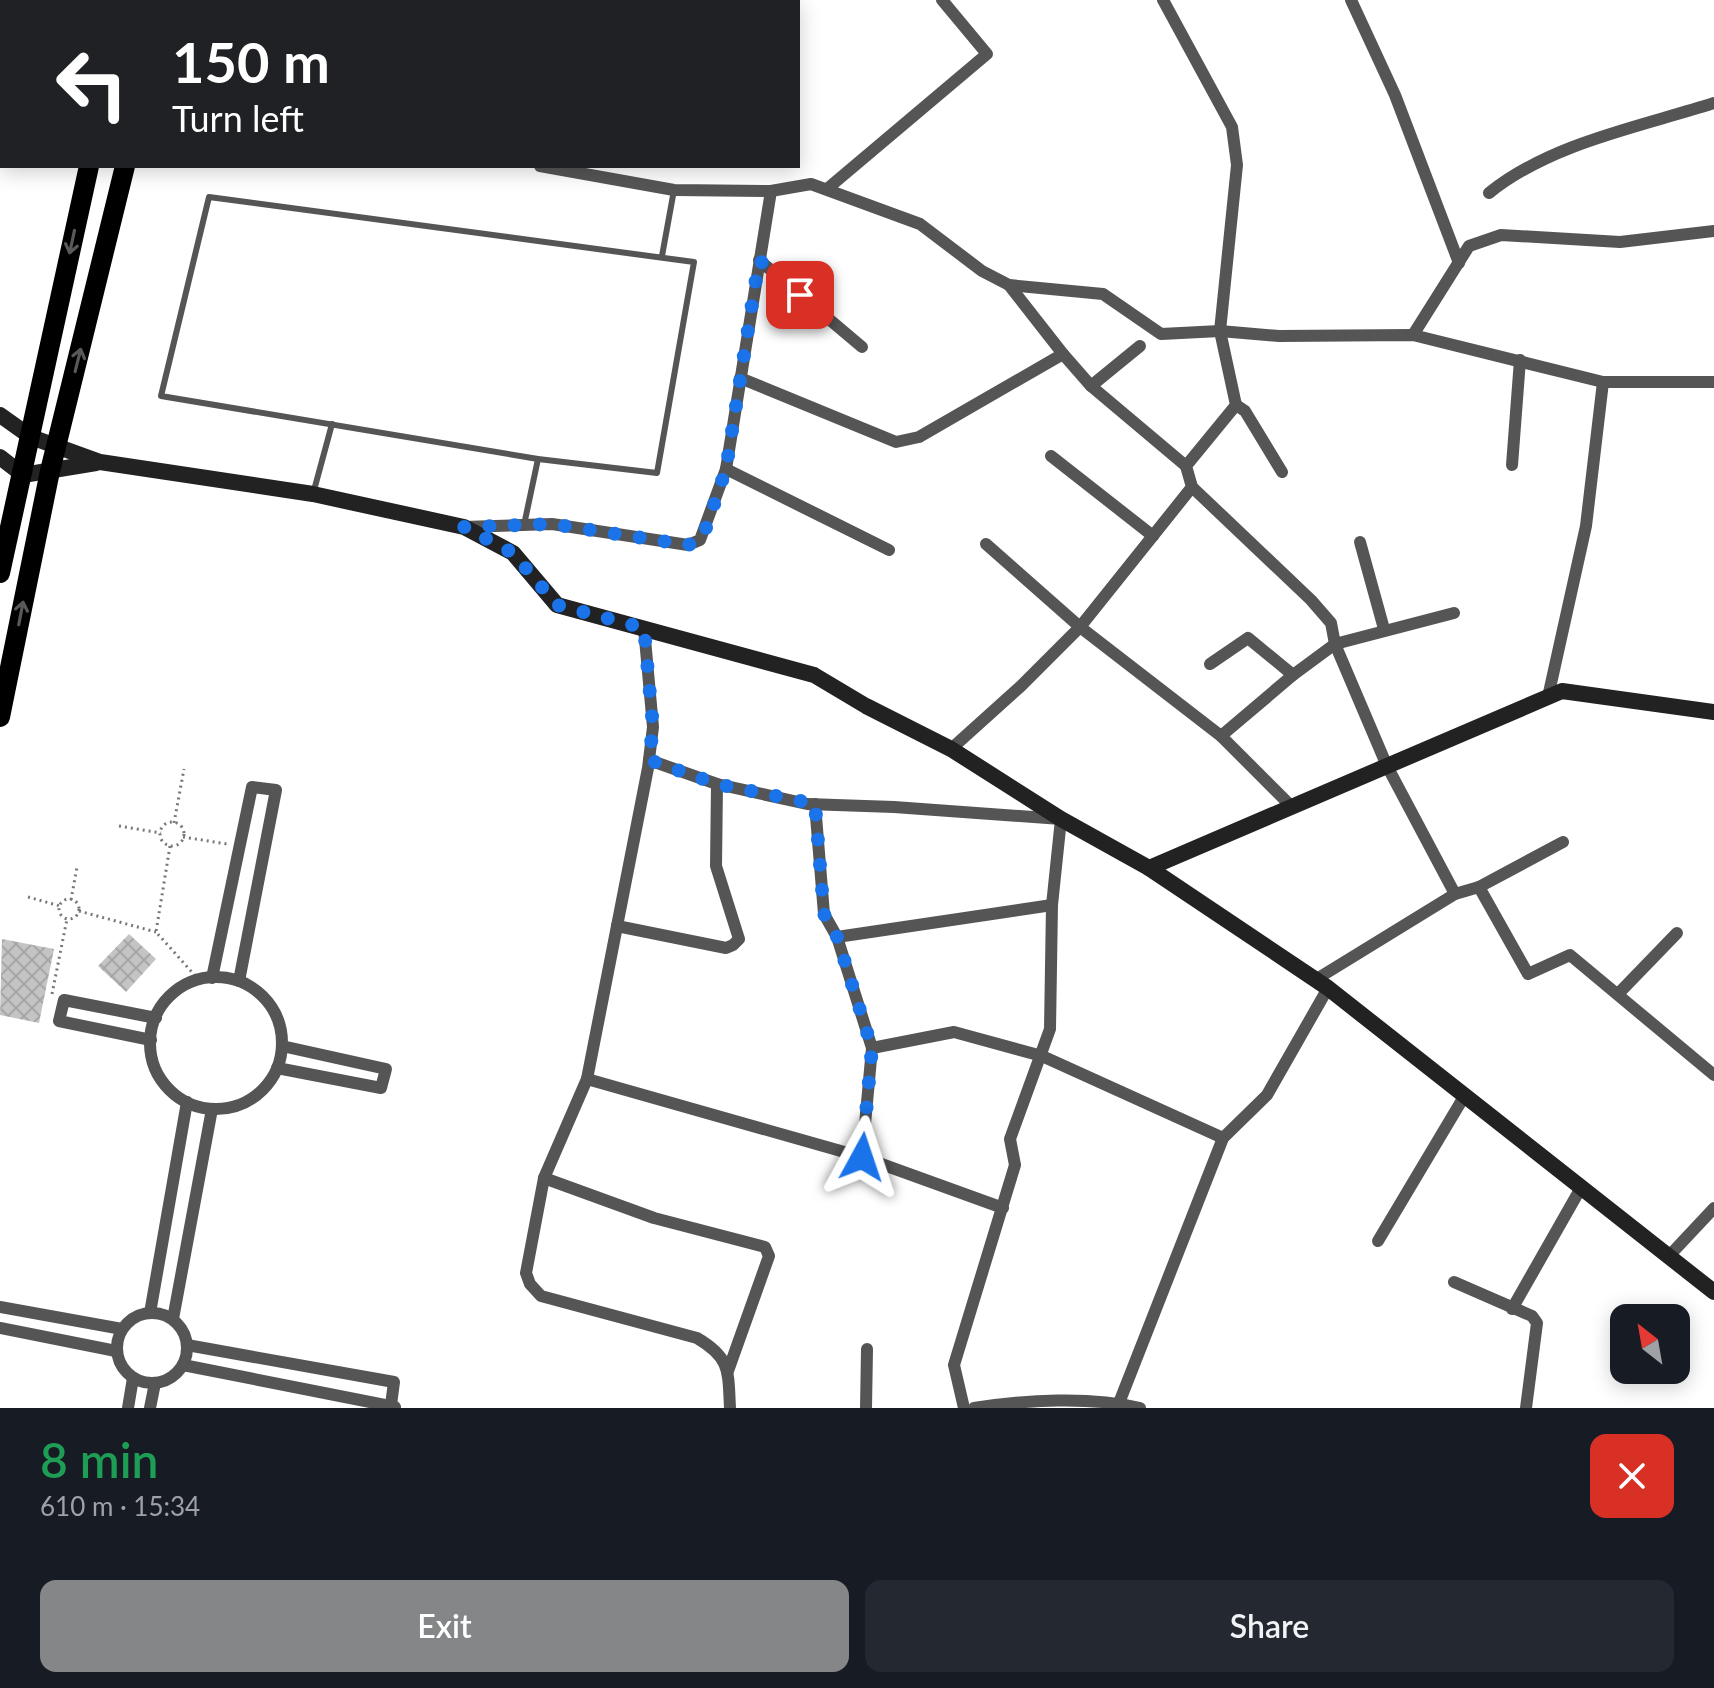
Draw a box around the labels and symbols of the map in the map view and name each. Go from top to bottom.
one-way arrow [64,229,79,255]
pin [766,261,834,329]
one-way arrow [71,347,86,373]
one-way arrow [14,601,29,626]
position arrow [820,1115,904,1199]
north arrow [1610,1304,1690,1384]

